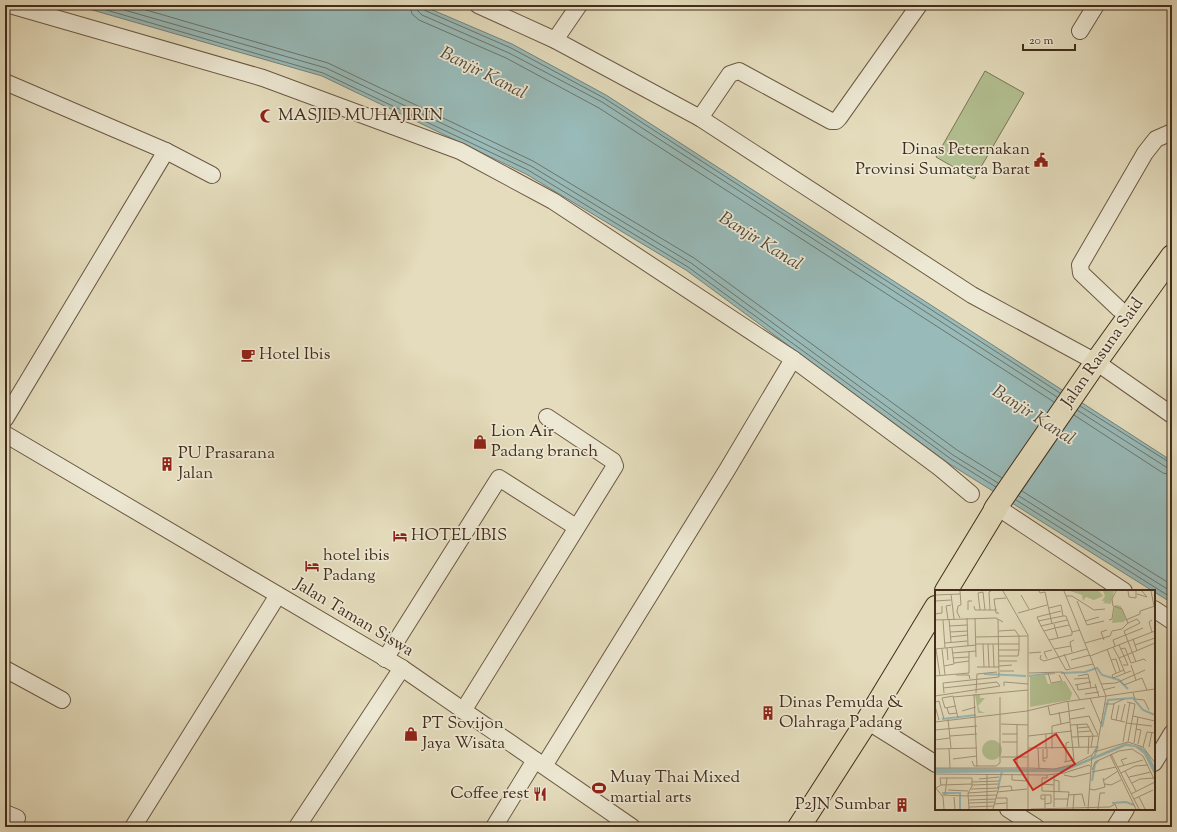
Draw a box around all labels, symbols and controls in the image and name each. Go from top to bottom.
scale bar [1023,26,1075,52]
text: 20 m [1029,32,1054,50]
water label: Banjir Kanal [435,41,531,107]
place label: MASJID MUHAJIRIN [278,104,443,128]
mosque icon: MASJID MUHAJIRIN [259,108,275,124]
place label: Dinas Peternakan Provinsi Sumatera Barat [855,138,1030,182]
public building icon: Dinas Peternakan Provinsi Sumatera Barat [1033,152,1049,168]
water label: Banjir Kanal [713,206,807,278]
street label: Jalan Rasuna Said [1055,293,1150,414]
place label: Hotel Ibis [259,343,331,367]
cafe icon: Hotel Ibis [240,347,256,363]
water label: Banjir Kanal [986,379,1080,453]
place label: Lion Air Padang branch [491,420,598,464]
shop icon: Lion Air Padang branch [472,434,488,450]
place label: PU Prasarana Jalan [177,442,275,486]
building icon: PU Prasarana Jalan [159,456,175,472]
place label: HOTEL IBIS [411,524,507,548]
hotel icon: HOTEL IBIS [392,528,408,544]
place label: hotel ibis Padang [323,544,390,588]
hotel icon: hotel ibis Padang [304,558,320,574]
street label: Jalan Taman Siswa [289,572,418,663]
inset map [935,590,1155,810]
place label: Dinas Pemuda & Olahraga Padang [779,691,904,735]
building icon: Dinas Pemuda & Olahraga Padang [760,705,776,721]
place label: PT Sovijon Jaya Wisata [421,712,505,756]
shop icon: PT Sovijon Jaya Wisata [403,726,419,742]
place label: Muay Thai Mixed martial arts [610,766,741,810]
sports icon: Muay Thai Mixed martial arts [591,780,607,796]
place label: Coffee rest [450,782,529,806]
restaurant icon: Coffee rest [532,786,548,802]
place label: P2JN Sumbar [795,793,892,817]
building icon: P2JN Sumbar [894,797,910,813]

